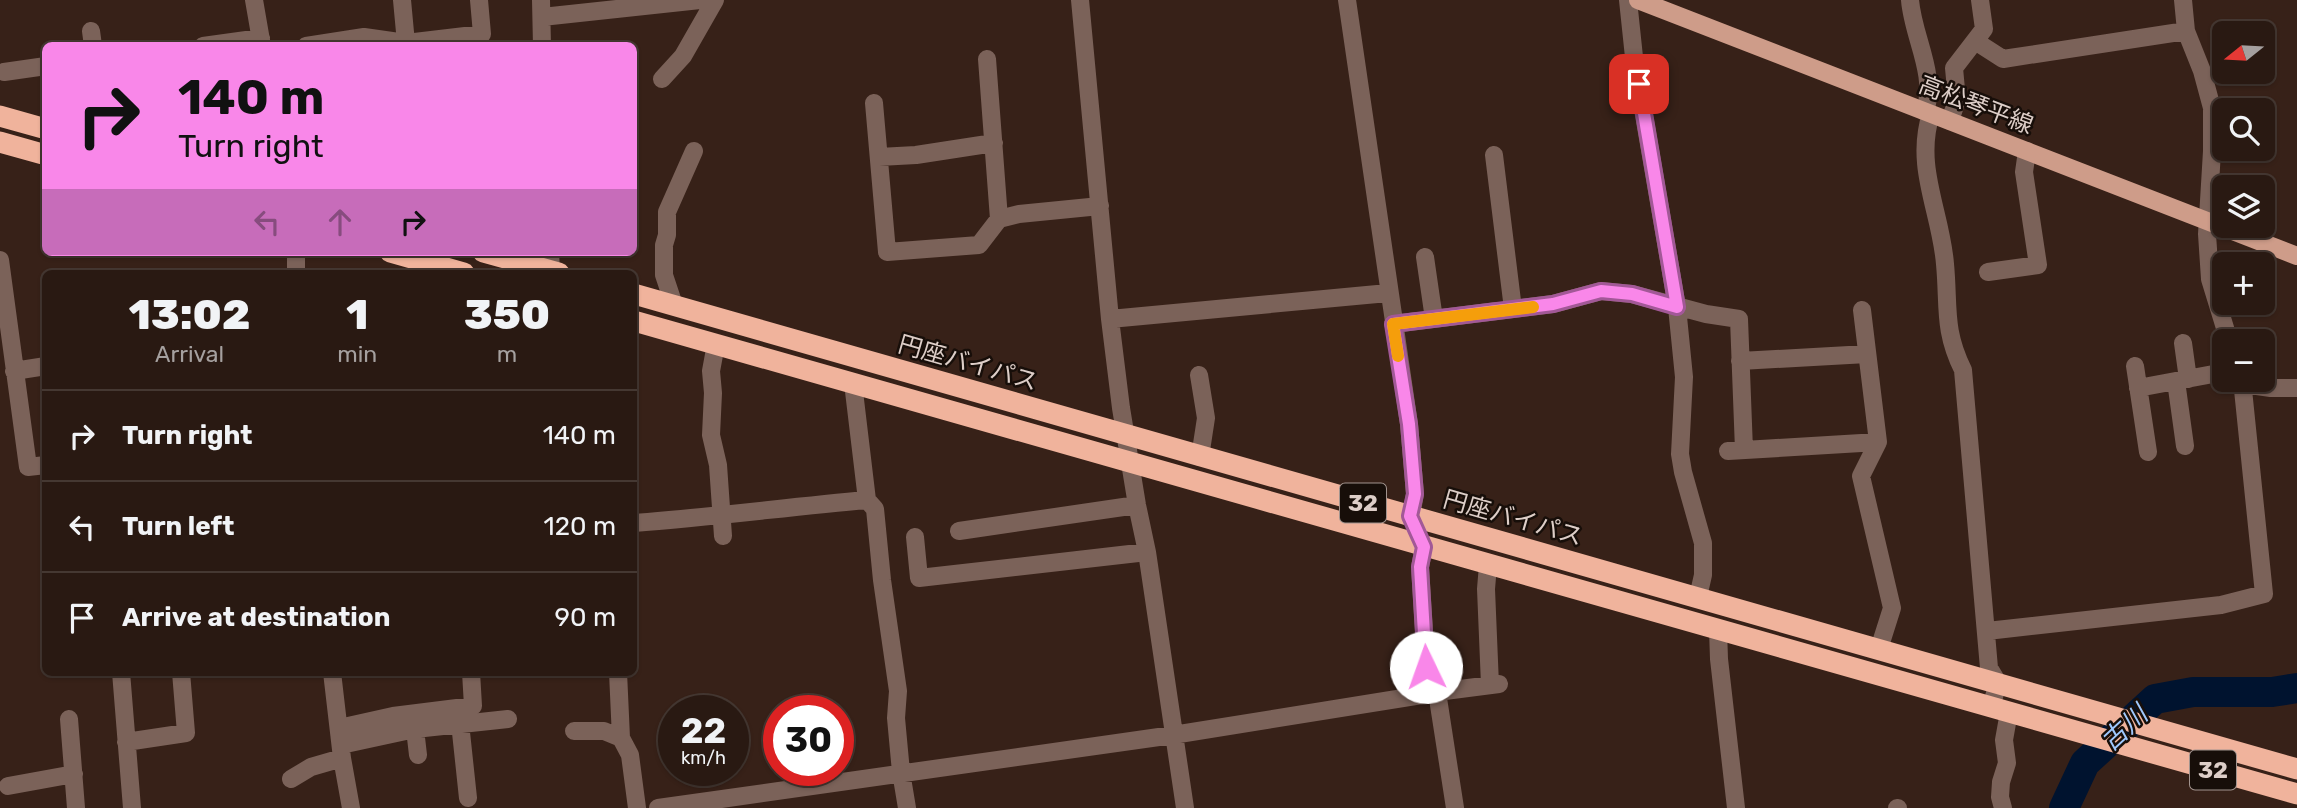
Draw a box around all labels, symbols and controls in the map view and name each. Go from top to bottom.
north arrow [2212,21,2275,84]
map controls [2212,21,2275,392]
pin [1609,54,1669,114]
icon: arrive [1620,65,1658,103]
text: 140 m [178,68,324,126]
icon: right [63,70,154,161]
street label: 高松琴平線 [1915,70,2037,140]
button: search [2212,98,2275,161]
text: Turn right [178,127,323,165]
button: layers [2212,175,2275,238]
icon: left [248,203,286,241]
icon: ahead [321,203,359,241]
icon: right [394,203,432,241]
button: + [2212,252,2275,315]
text: 13:02 [129,290,250,340]
text: 1 [346,290,368,340]
text: 350 [464,290,550,340]
button: − [2212,329,2275,392]
street label: 円座バイパス [895,330,1041,396]
text: Arrival [155,340,224,368]
text: min [337,340,377,368]
text: m [497,340,517,368]
icon: right [63,417,101,455]
text: Turn right [122,420,252,451]
text: 140 m [543,420,616,451]
road number: 32 [1340,484,1386,523]
street label: 円座バイパス [1440,485,1586,551]
icon: left [63,508,101,546]
text: Turn left [122,511,234,542]
text: 120 m [544,511,616,542]
icon: arrive [63,599,101,637]
text: Arrive at destination [122,602,390,633]
text: 90 m [555,602,616,633]
position arrow [1389,630,1463,704]
speed limit sign: 30 [763,695,854,786]
water label: 古川 [2095,697,2156,757]
text: 22 [681,710,726,752]
text: km/h [681,747,726,769]
road number: 32 [2190,750,2236,790]

